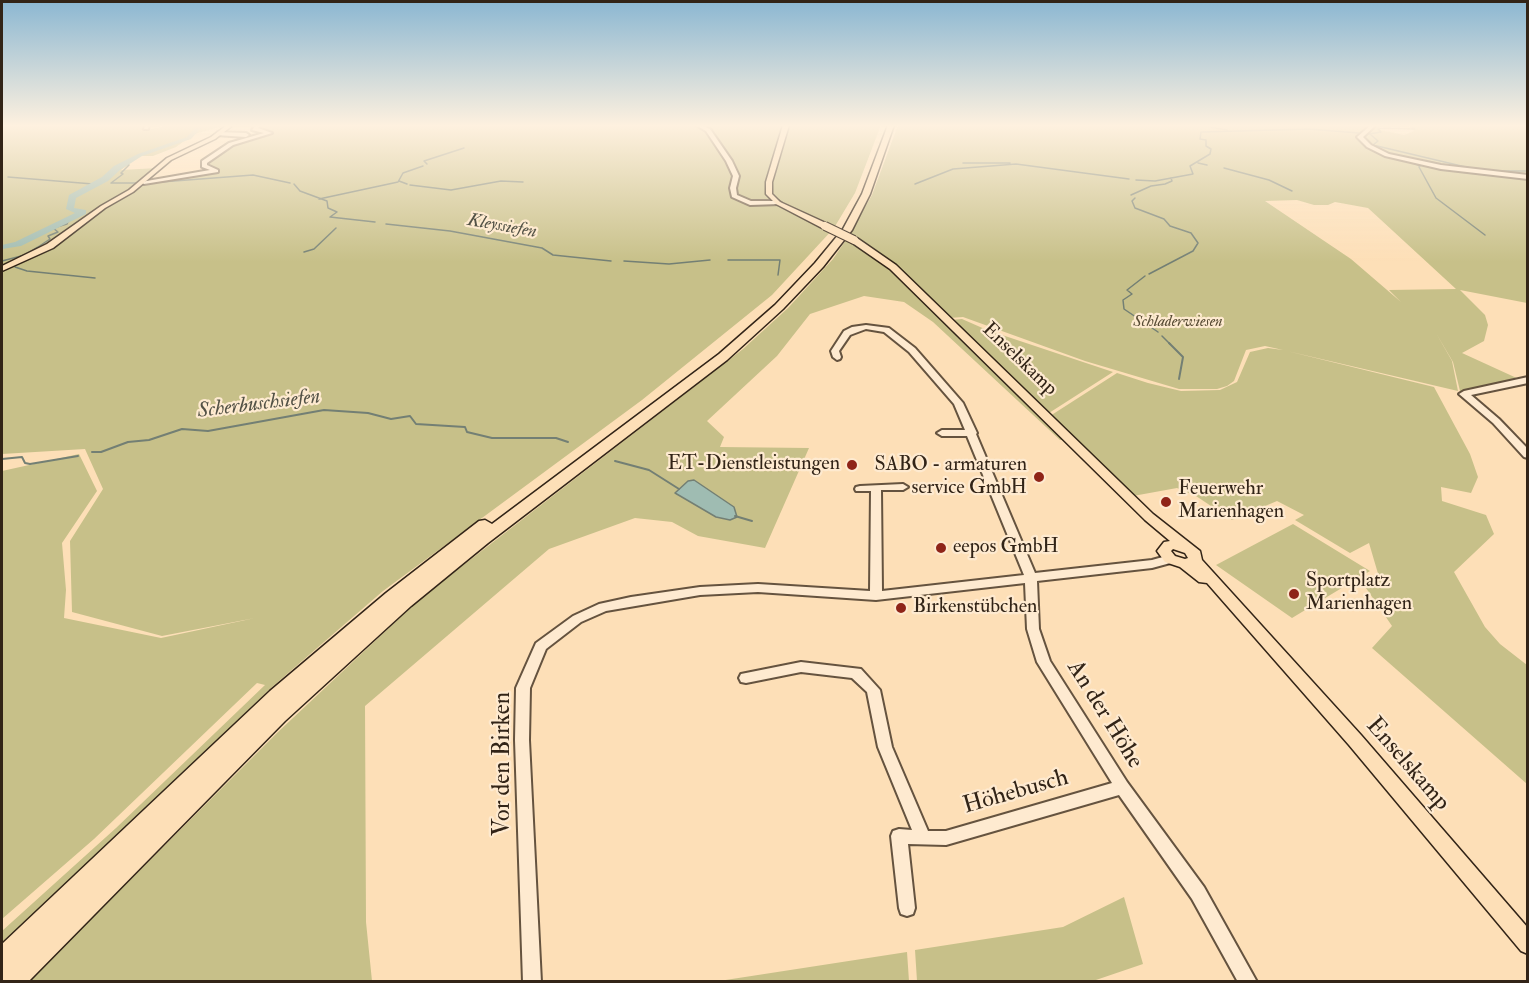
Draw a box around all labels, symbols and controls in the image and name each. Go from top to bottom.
water label: Kleyssiefen [466,210,538,244]
park label: Schladerwiesen [1133,313,1223,333]
street label: Enselskamp [976,318,1062,402]
water label: Scherbuschsiefen [196,385,322,425]
place label: ET-Dienstleistungen [668,453,840,477]
place label: SABO - armaturen service GmbH [875,454,1027,501]
marker: ET-Dienstleistungen [845,458,859,472]
marker: SABO - armaturen service GmbH [1032,470,1046,484]
place label: Feuerwehr Marienhagen [1178,478,1284,525]
marker: Feuerwehr Marienhagen [1159,495,1173,509]
place label: eepos GmbH [953,536,1059,560]
marker: eepos GmbH [934,541,948,555]
place label: Sportplatz Marienhagen [1306,570,1412,617]
marker: Sportplatz Marienhagen [1287,587,1301,601]
place label: Birkenstübchen [913,596,1037,620]
marker: Birkenstübchen [894,601,908,615]
street label: An der Höhe [1059,656,1149,774]
street label: Vor den Birken [490,692,518,836]
street label: Enselskamp [1359,712,1455,818]
street label: Höhebusch [960,764,1072,822]

